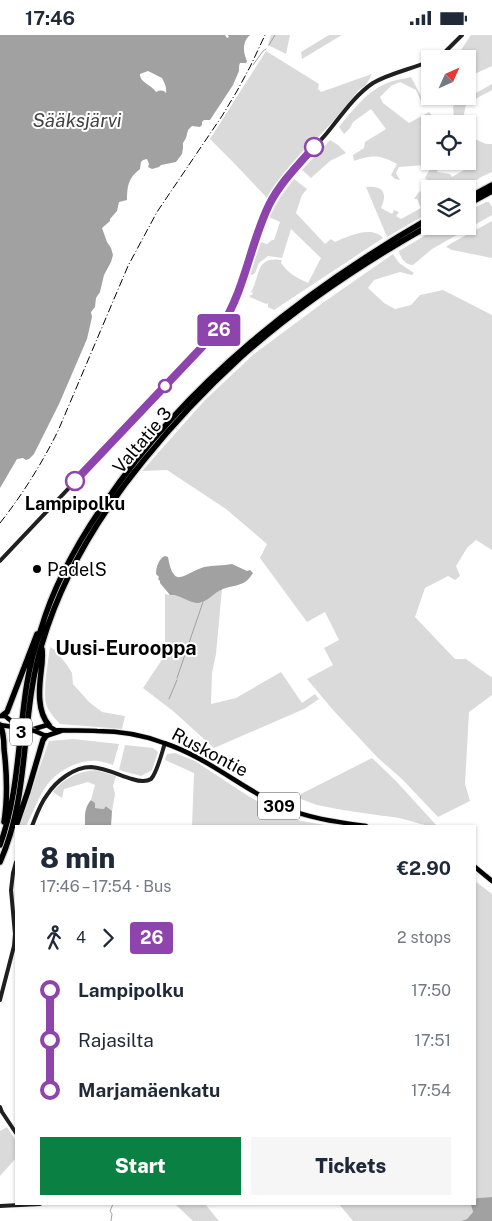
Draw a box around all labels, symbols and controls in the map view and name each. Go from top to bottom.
text: 17:46 [25,7,75,29]
north arrow [421,50,476,105]
map controls [421,50,476,235]
water label: Sääksjärvi [32,109,122,131]
button: locate [421,115,476,170]
unlabelled marker [304,137,324,157]
button: layers [421,180,476,235]
line badge: 26 [196,314,242,346]
text: 26 [207,319,231,340]
unlabelled marker [158,379,172,393]
street label: Valtatie 3 [108,403,176,477]
marker: Lampipolku [65,471,85,491]
place label: Lampipolku [25,493,125,514]
place label: PadelS [47,559,107,580]
marker: PadelS [31,563,43,575]
district label: Uusi-Eurooppa [55,636,197,660]
road number: 3 [10,719,32,745]
street label: Ruskontie [168,723,252,781]
road number: 309 [258,793,300,819]
text: 8 min [40,841,115,874]
text: €2.90 [397,857,451,879]
text: 17:46 – 17:54 · Bus [40,877,171,896]
icon: walk [40,924,68,952]
icon: forward [94,924,122,952]
text: 26 [140,927,163,948]
text: 4 [76,928,86,947]
text: 2 stops [397,928,451,947]
text: Lampipolku [78,979,184,1001]
text: 17:50 [411,981,451,1000]
text: Rajasilta [78,1029,154,1051]
text: 17:51 [415,1031,451,1050]
text: Marjamäenkatu [78,1079,220,1101]
text: 17:54 [411,1081,451,1100]
button: Start [40,1137,241,1195]
button: Tickets [251,1137,451,1195]

